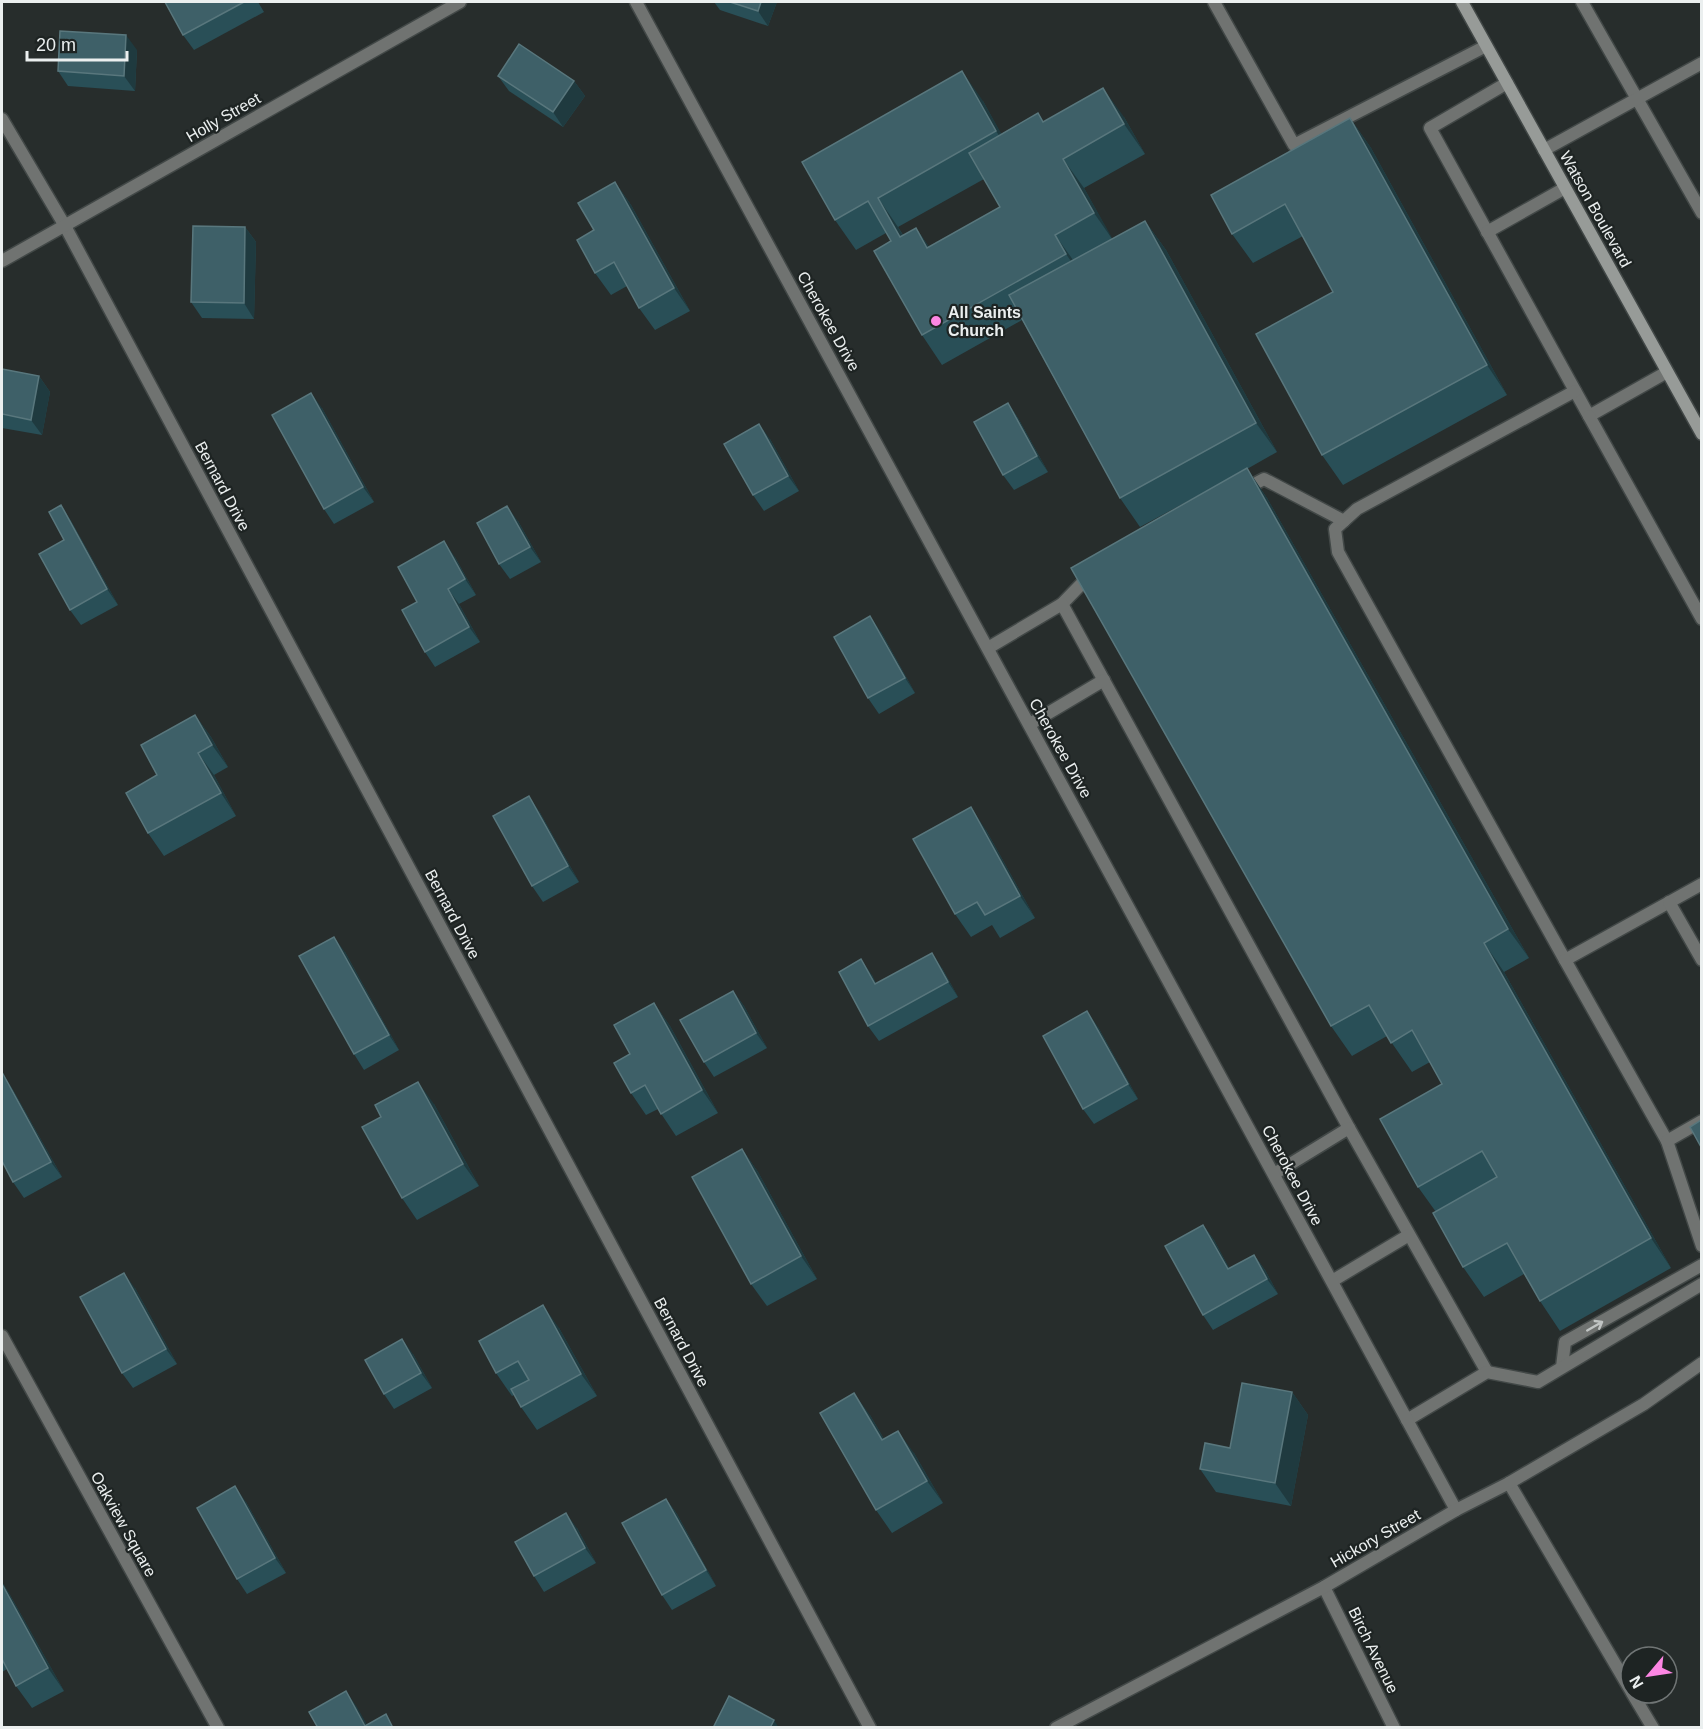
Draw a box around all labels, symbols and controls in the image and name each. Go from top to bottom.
scale bar [27,24,128,62]
text: 20 m [36,35,76,55]
street label: Holly Street [183,89,264,145]
street label: Watson Boulevard [1557,148,1635,270]
street label: Cherokee Drive [794,269,863,374]
place label: All Saints Church [948,304,1021,339]
marker: All Saints Church [929,314,943,328]
street label: Bernard Drive [192,439,253,534]
street label: Cherokee Drive [1026,696,1095,801]
street label: Bernard Drive [422,867,483,962]
street label: Cherokee Drive [1259,1122,1326,1228]
street label: Bernard Drive [651,1295,712,1390]
one-way arrow [1586,1319,1603,1331]
street label: Oakview Square [88,1469,160,1580]
street label: Hickory Street [1327,1506,1423,1571]
street label: Birch Avenue [1345,1604,1402,1696]
north arrow [1619,1645,1679,1705]
text: N [1626,1673,1647,1691]

